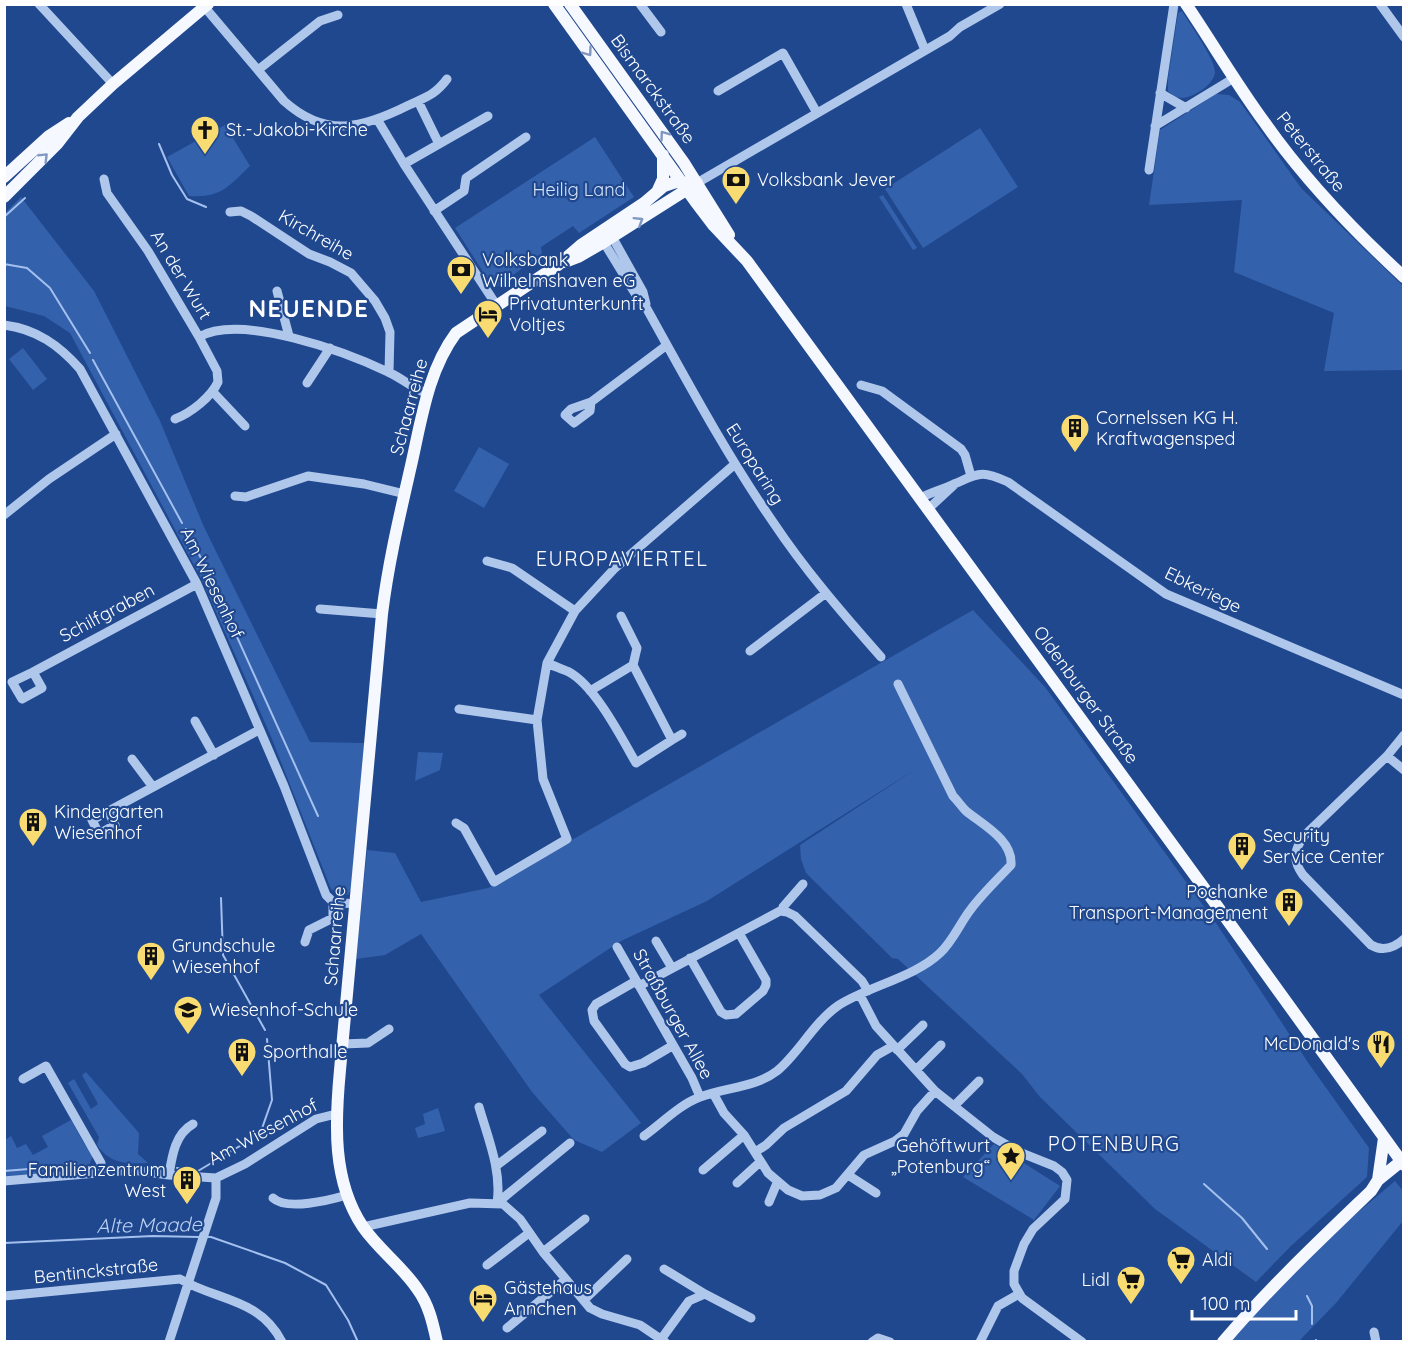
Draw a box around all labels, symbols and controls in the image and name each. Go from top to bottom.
street label: Bismarckstraße [606,29,701,148]
one-way arrow [581,45,592,56]
street label: Peterstraße [1272,107,1351,197]
church icon: St.-Jakobi-Kirche [189,114,221,156]
place label: St.-Jakobi-Kirche [226,118,368,141]
one-way arrow [660,130,671,141]
one-way arrow [37,153,48,164]
bank icon: Volksbank Jever [720,164,752,206]
place label: Volksbank Jever [757,168,895,191]
park label: Heilig Land [533,178,625,201]
street label: Kirchreihe [275,204,358,265]
one-way arrow [633,216,643,228]
street label: An der Wurt [146,226,217,324]
place label: Volksbank Wilhelmshaven eG [482,248,635,292]
bank icon: Volksbank Wilhelmshaven eG [445,254,477,296]
place label: Privatunterkunft Voltjes [509,292,644,336]
district label: NEUENDE [248,293,370,323]
hotel icon: Privatunterkunft Voltjes [472,298,504,340]
street label: Schaarreihe [385,356,433,458]
place label: Cornelssen KG H. Kraftwagensped [1096,406,1238,450]
building icon: Cornelssen KG H. Kraftwagensped [1059,412,1091,454]
street label: Europaring [721,419,790,509]
street label: Am Wiesenhof [176,523,250,643]
district label: EUROPAVIERTEL [536,546,708,571]
street label: Ebkeriege [1161,561,1245,618]
street label: Schilfgraben [55,578,158,647]
street label: Oldenburger Straße [1029,621,1144,768]
place label: Kindergarten Wiesenhof [54,800,164,844]
building icon: Kindergarten Wiesenhof [17,806,49,848]
place label: Security Service Center [1263,824,1384,868]
building icon: Security Service Center [1226,830,1258,872]
place label: Pochanke Transport-Management [1069,880,1268,924]
street label: Schaarreihe [319,885,350,987]
building icon: Pochanke Transport-Management [1273,886,1305,928]
place label: Grundschule Wiesenhof [172,934,275,978]
building icon: Grundschule Wiesenhof [135,940,167,982]
street label: Straßburger Allee [628,945,719,1083]
school or university icon: Wiesenhof-Schule [172,994,204,1036]
place label: Wiesenhof-Schule [209,998,358,1021]
restaurant icon: McDonald's [1365,1028,1397,1070]
place label: McDonald's [1264,1032,1360,1055]
building icon: Sporthalle [226,1036,258,1078]
place label: Sporthalle [263,1040,347,1063]
street label: Am Wiesenhof [204,1093,322,1170]
district label: POTENBURG [1048,1131,1180,1156]
place label: Gehöftwurt „Potenburg“ [891,1134,990,1178]
place icon: Gehöftwurt „Potenburg“ [995,1140,1027,1182]
place label: Familienzentrum West [28,1158,166,1202]
building icon: Familienzentrum West [171,1164,203,1206]
water label: Alte Maade [96,1211,203,1238]
supermarket icon: Aldi [1165,1244,1197,1286]
place label: Aldi [1202,1248,1232,1271]
street label: Bentinckstraße [33,1253,159,1288]
supermarket icon: Lidl [1115,1264,1147,1306]
place label: Lidl [1082,1268,1110,1291]
place label: Gästehaus Annchen [504,1276,592,1320]
hotel icon: Gästehaus Annchen [467,1282,499,1324]
scale bar [1192,1283,1296,1321]
text: 100 m [1201,1292,1250,1315]

